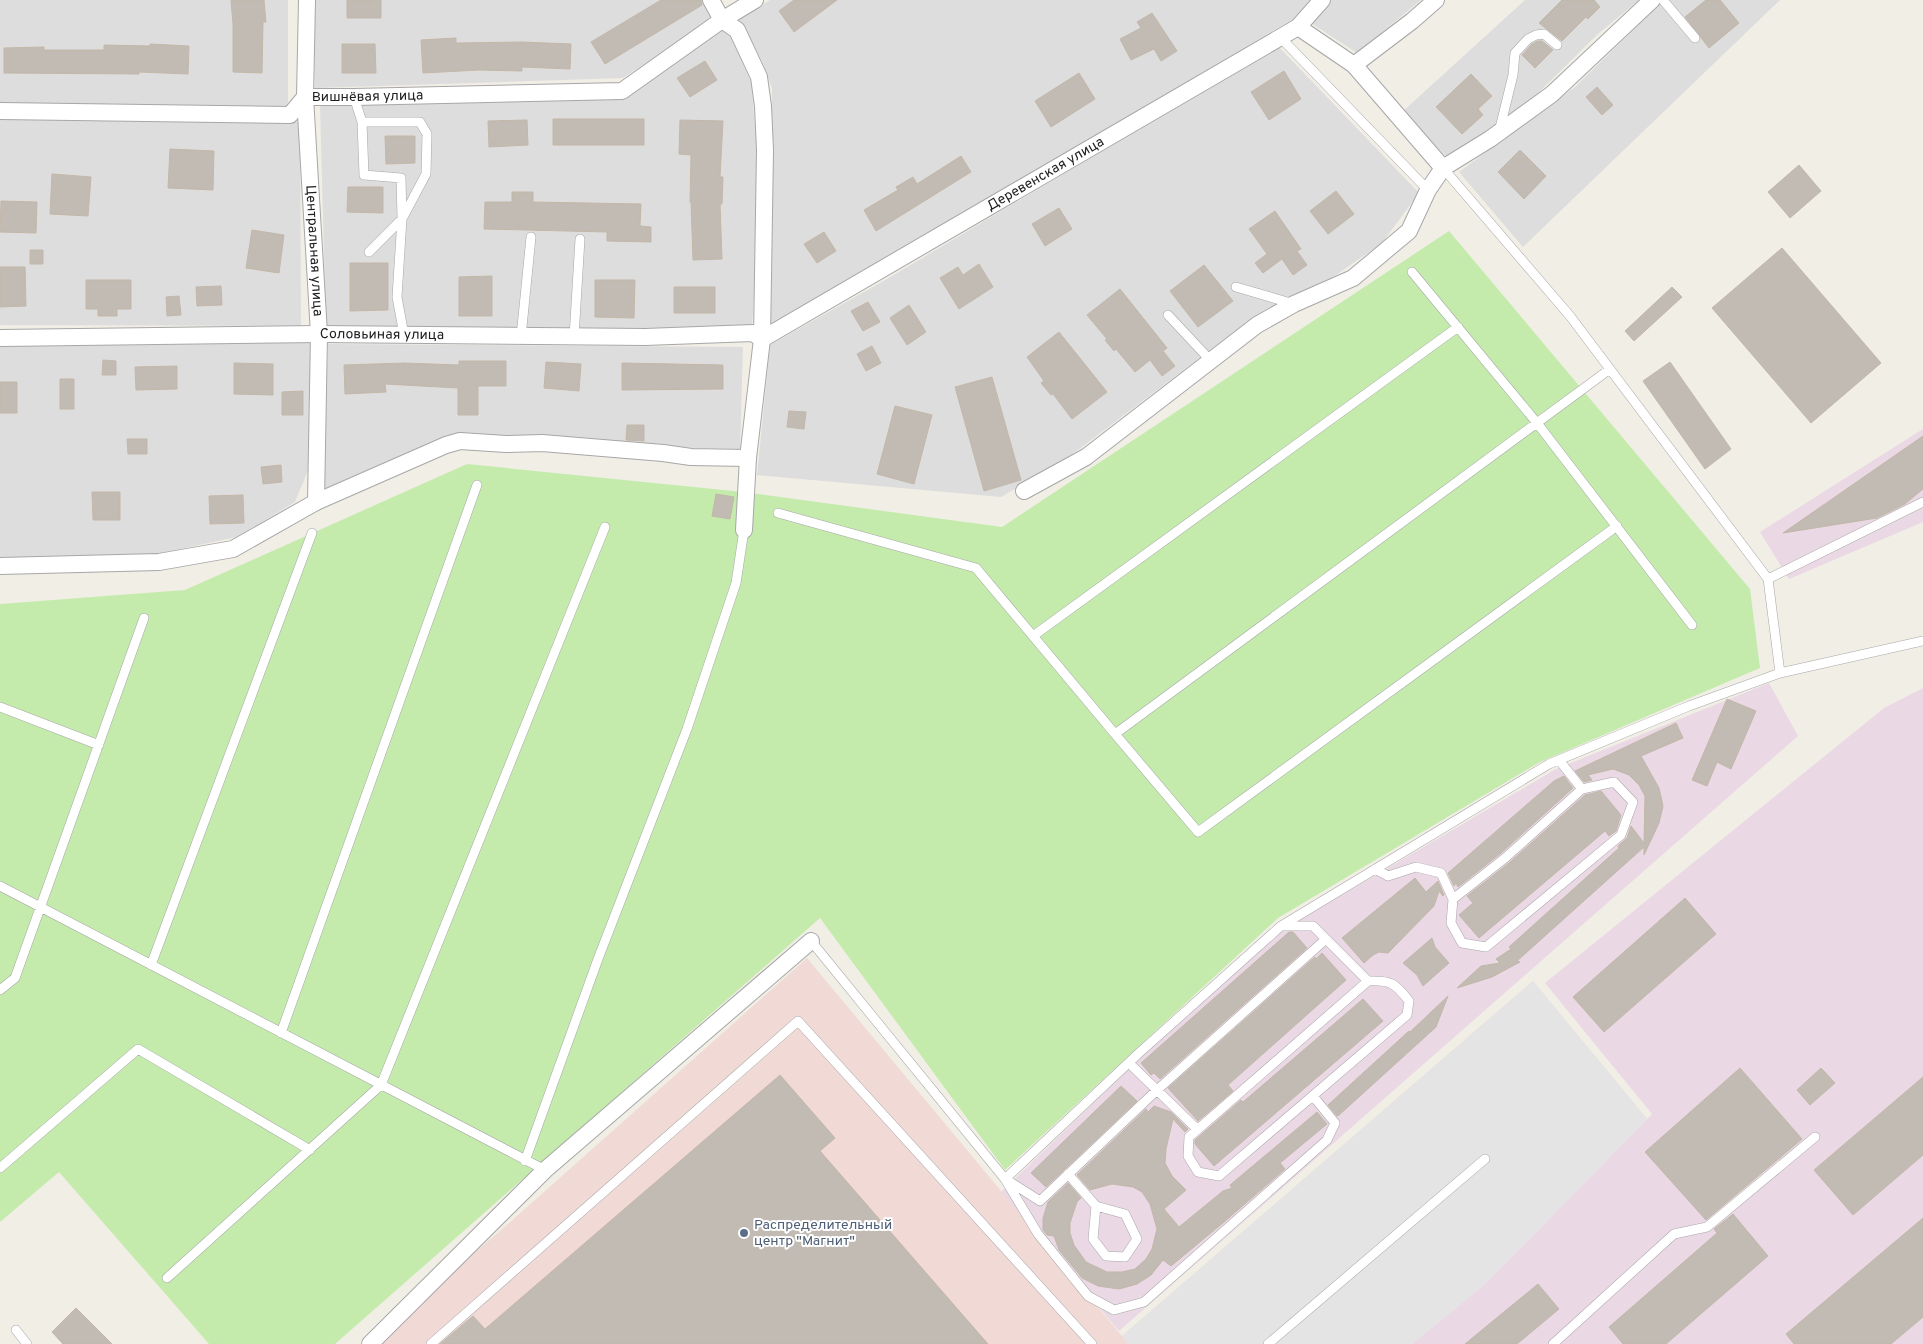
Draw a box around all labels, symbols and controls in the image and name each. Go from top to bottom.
street label: Вишнёвая улица [312,87,424,106]
street label: Деревенская улица [984,133,1107,215]
street label: Центральная улица [302,185,326,317]
street label: Соловьиная улица [320,326,444,344]
place label: Распределительный центр "Магнит" [754,1217,892,1250]
marker: Распределительный центр "Магнит" [738,1227,750,1239]

